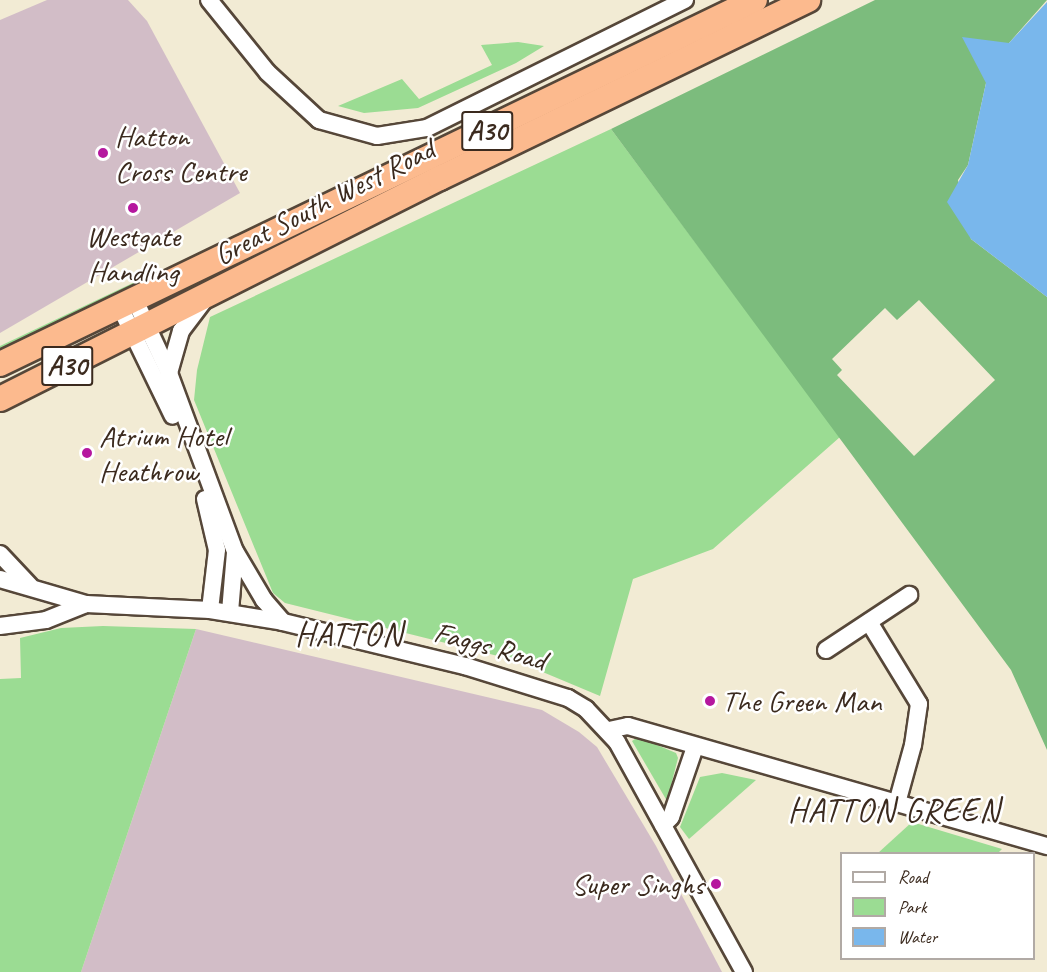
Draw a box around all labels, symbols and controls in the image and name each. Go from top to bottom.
road number: A30 [460,106,514,156]
place label: Hatton Cross Centre [115,118,246,188]
street label: Great South West Road [209,131,439,273]
marker: Hatton Cross Centre [96,146,110,160]
marker: Westgate Handling [126,201,140,215]
place label: Westgate Handling [86,218,180,288]
road number: A30 [40,341,94,391]
place label: Atrium Hotel Heathrow [99,418,228,488]
marker: Atrium Hotel Heathrow [80,446,94,460]
street label: Faggs Road [430,614,550,678]
district label: HATTON [295,615,403,655]
place label: The Green Man [722,683,881,719]
marker: The Green Man [703,694,717,708]
district label: HATTON GREEN [789,791,999,831]
legend [840,852,1035,960]
place label: Super Singhs [571,866,704,902]
text: Road [898,866,928,888]
marker: Super Singhs [709,877,723,891]
text: Park [898,896,927,918]
text: Water [898,926,937,948]

